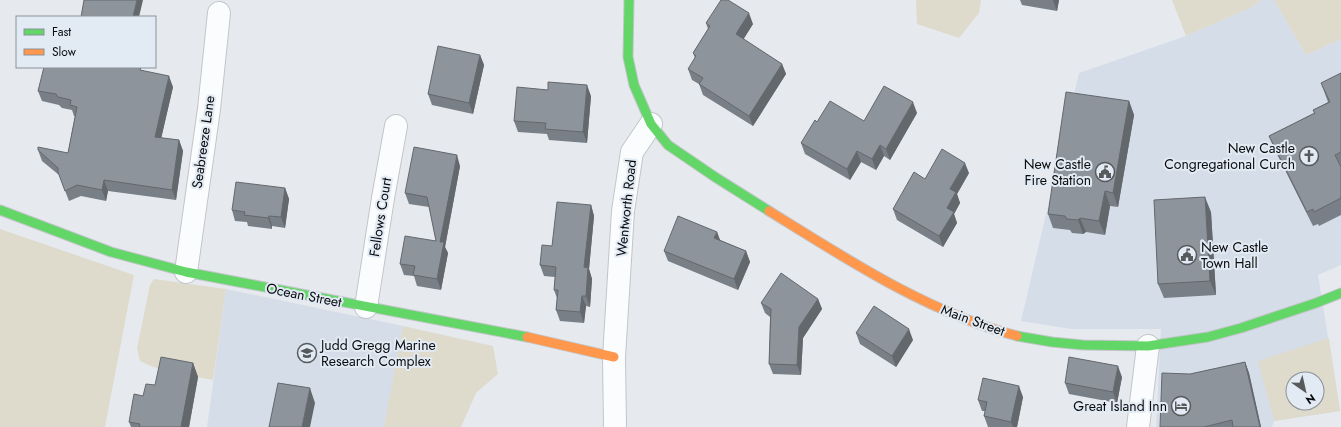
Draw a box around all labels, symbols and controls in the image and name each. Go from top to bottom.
legend [16,16,156,68]
text: Fast [52,23,71,41]
text: Slow [52,43,77,61]
street label: Seabreeze Lane [187,94,219,190]
place label: New Castle Congregational Curch [1164,138,1295,174]
church icon: New Castle Congregational Curch [1298,145,1320,167]
place label: New Castle Fire Station [1024,154,1091,190]
street label: Wentworth Road [611,158,641,258]
public building icon: New Castle Fire Station [1094,161,1116,183]
street label: Fellows Court [364,175,396,258]
place label: New Castle Town Hall [1201,237,1268,273]
public building icon: New Castle Town Hall [1176,244,1198,266]
street label: Ocean Street [264,278,344,312]
street label: Main Street [938,299,1008,341]
place label: Judd Gregg Marine Research Complex [319,335,436,371]
school or university icon: Judd Gregg Marine Research Complex [296,342,318,364]
north arrow [1285,371,1325,411]
text: N [1302,390,1319,408]
hotel icon: Great Island Inn [1170,395,1192,417]
place label: Great Island Inn [1073,396,1167,416]

